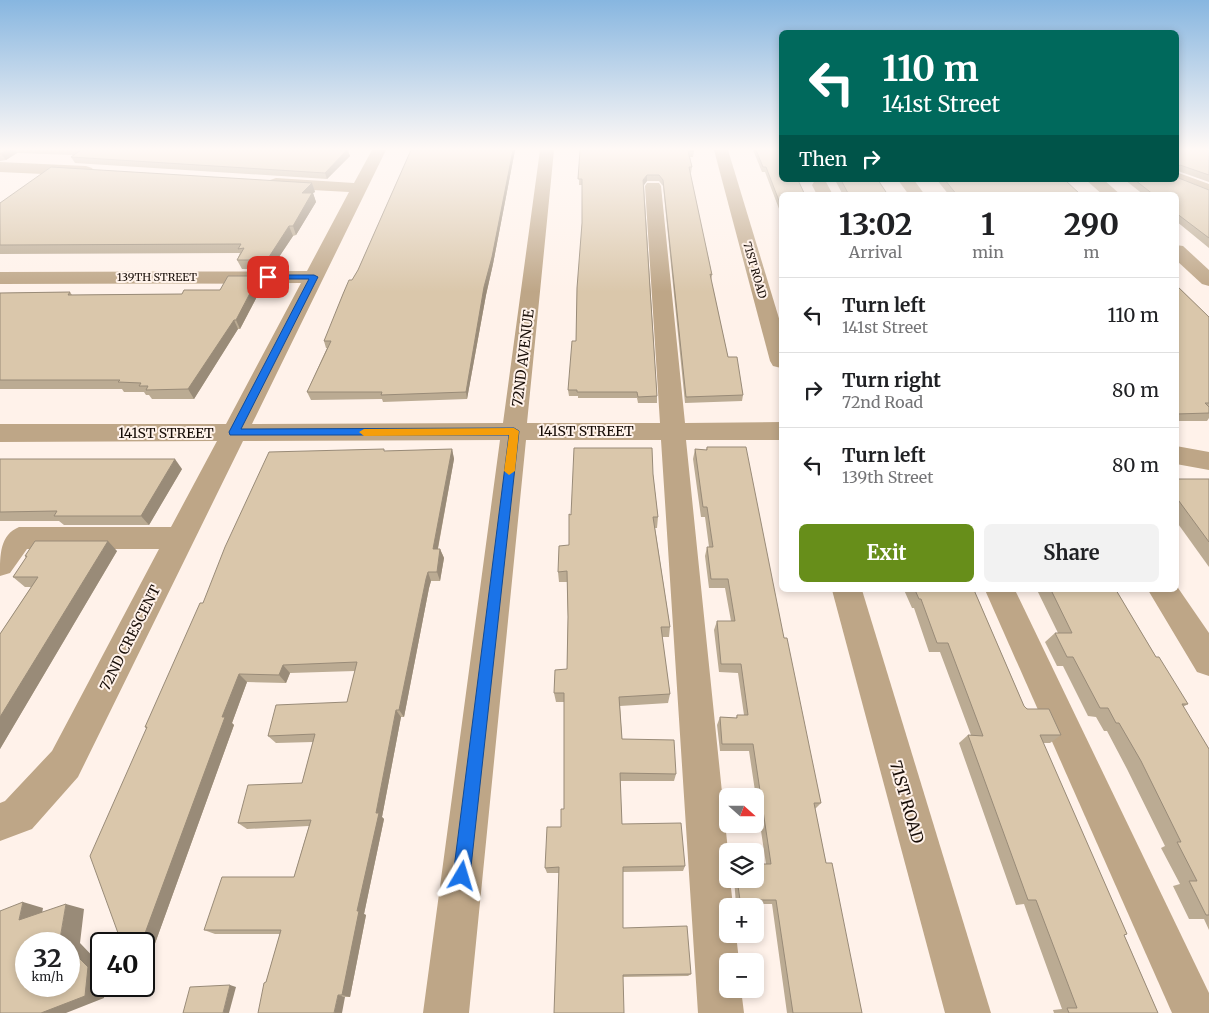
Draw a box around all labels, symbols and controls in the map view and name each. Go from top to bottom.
text: 110 m [882,47,979,91]
icon: left [799,50,864,115]
text: 141st Street [882,90,1000,118]
icon: right [857,145,885,173]
text: Then [799,147,847,171]
text: 13:02 [839,205,912,243]
text: 1 [981,205,995,243]
text: 290 [1064,205,1119,243]
street label: 71ST ROAD [740,240,770,300]
text: Arrival [849,242,902,262]
text: min [972,242,1004,262]
text: m [1083,242,1099,262]
pin [247,256,289,298]
icon: arrive [254,263,282,291]
street label: 139TH STREET [117,270,197,284]
text: Turn left [842,293,926,317]
icon: left [799,301,827,329]
text: 110 m [1108,303,1159,327]
street label: 72ND AVENUE [508,308,538,408]
text: 141st Street [842,317,928,337]
text: Turn right [842,368,941,392]
icon: right [799,376,827,404]
text: 80 m [1112,378,1159,402]
text: 72nd Road [842,392,923,412]
street label: 141ST STREET [538,422,634,440]
street label: 141ST STREET [118,424,214,442]
text: Turn left [842,443,926,467]
icon: left [799,451,827,479]
text: 80 m [1112,453,1159,477]
text: 139th Street [842,467,933,487]
button: Exit [799,524,974,582]
button: Share [984,524,1159,582]
street label: 72ND CRESCENT [96,582,164,694]
street label: 71ST ROAD [886,758,928,846]
north arrow [719,788,764,832]
map controls [719,788,764,998]
button: layers [719,843,764,888]
position arrow [435,849,487,901]
button: + [719,898,764,943]
speed limit sign: 40 [90,932,155,997]
text: 32 [33,942,62,974]
button: − [719,953,764,998]
text: km/h [32,969,63,984]

